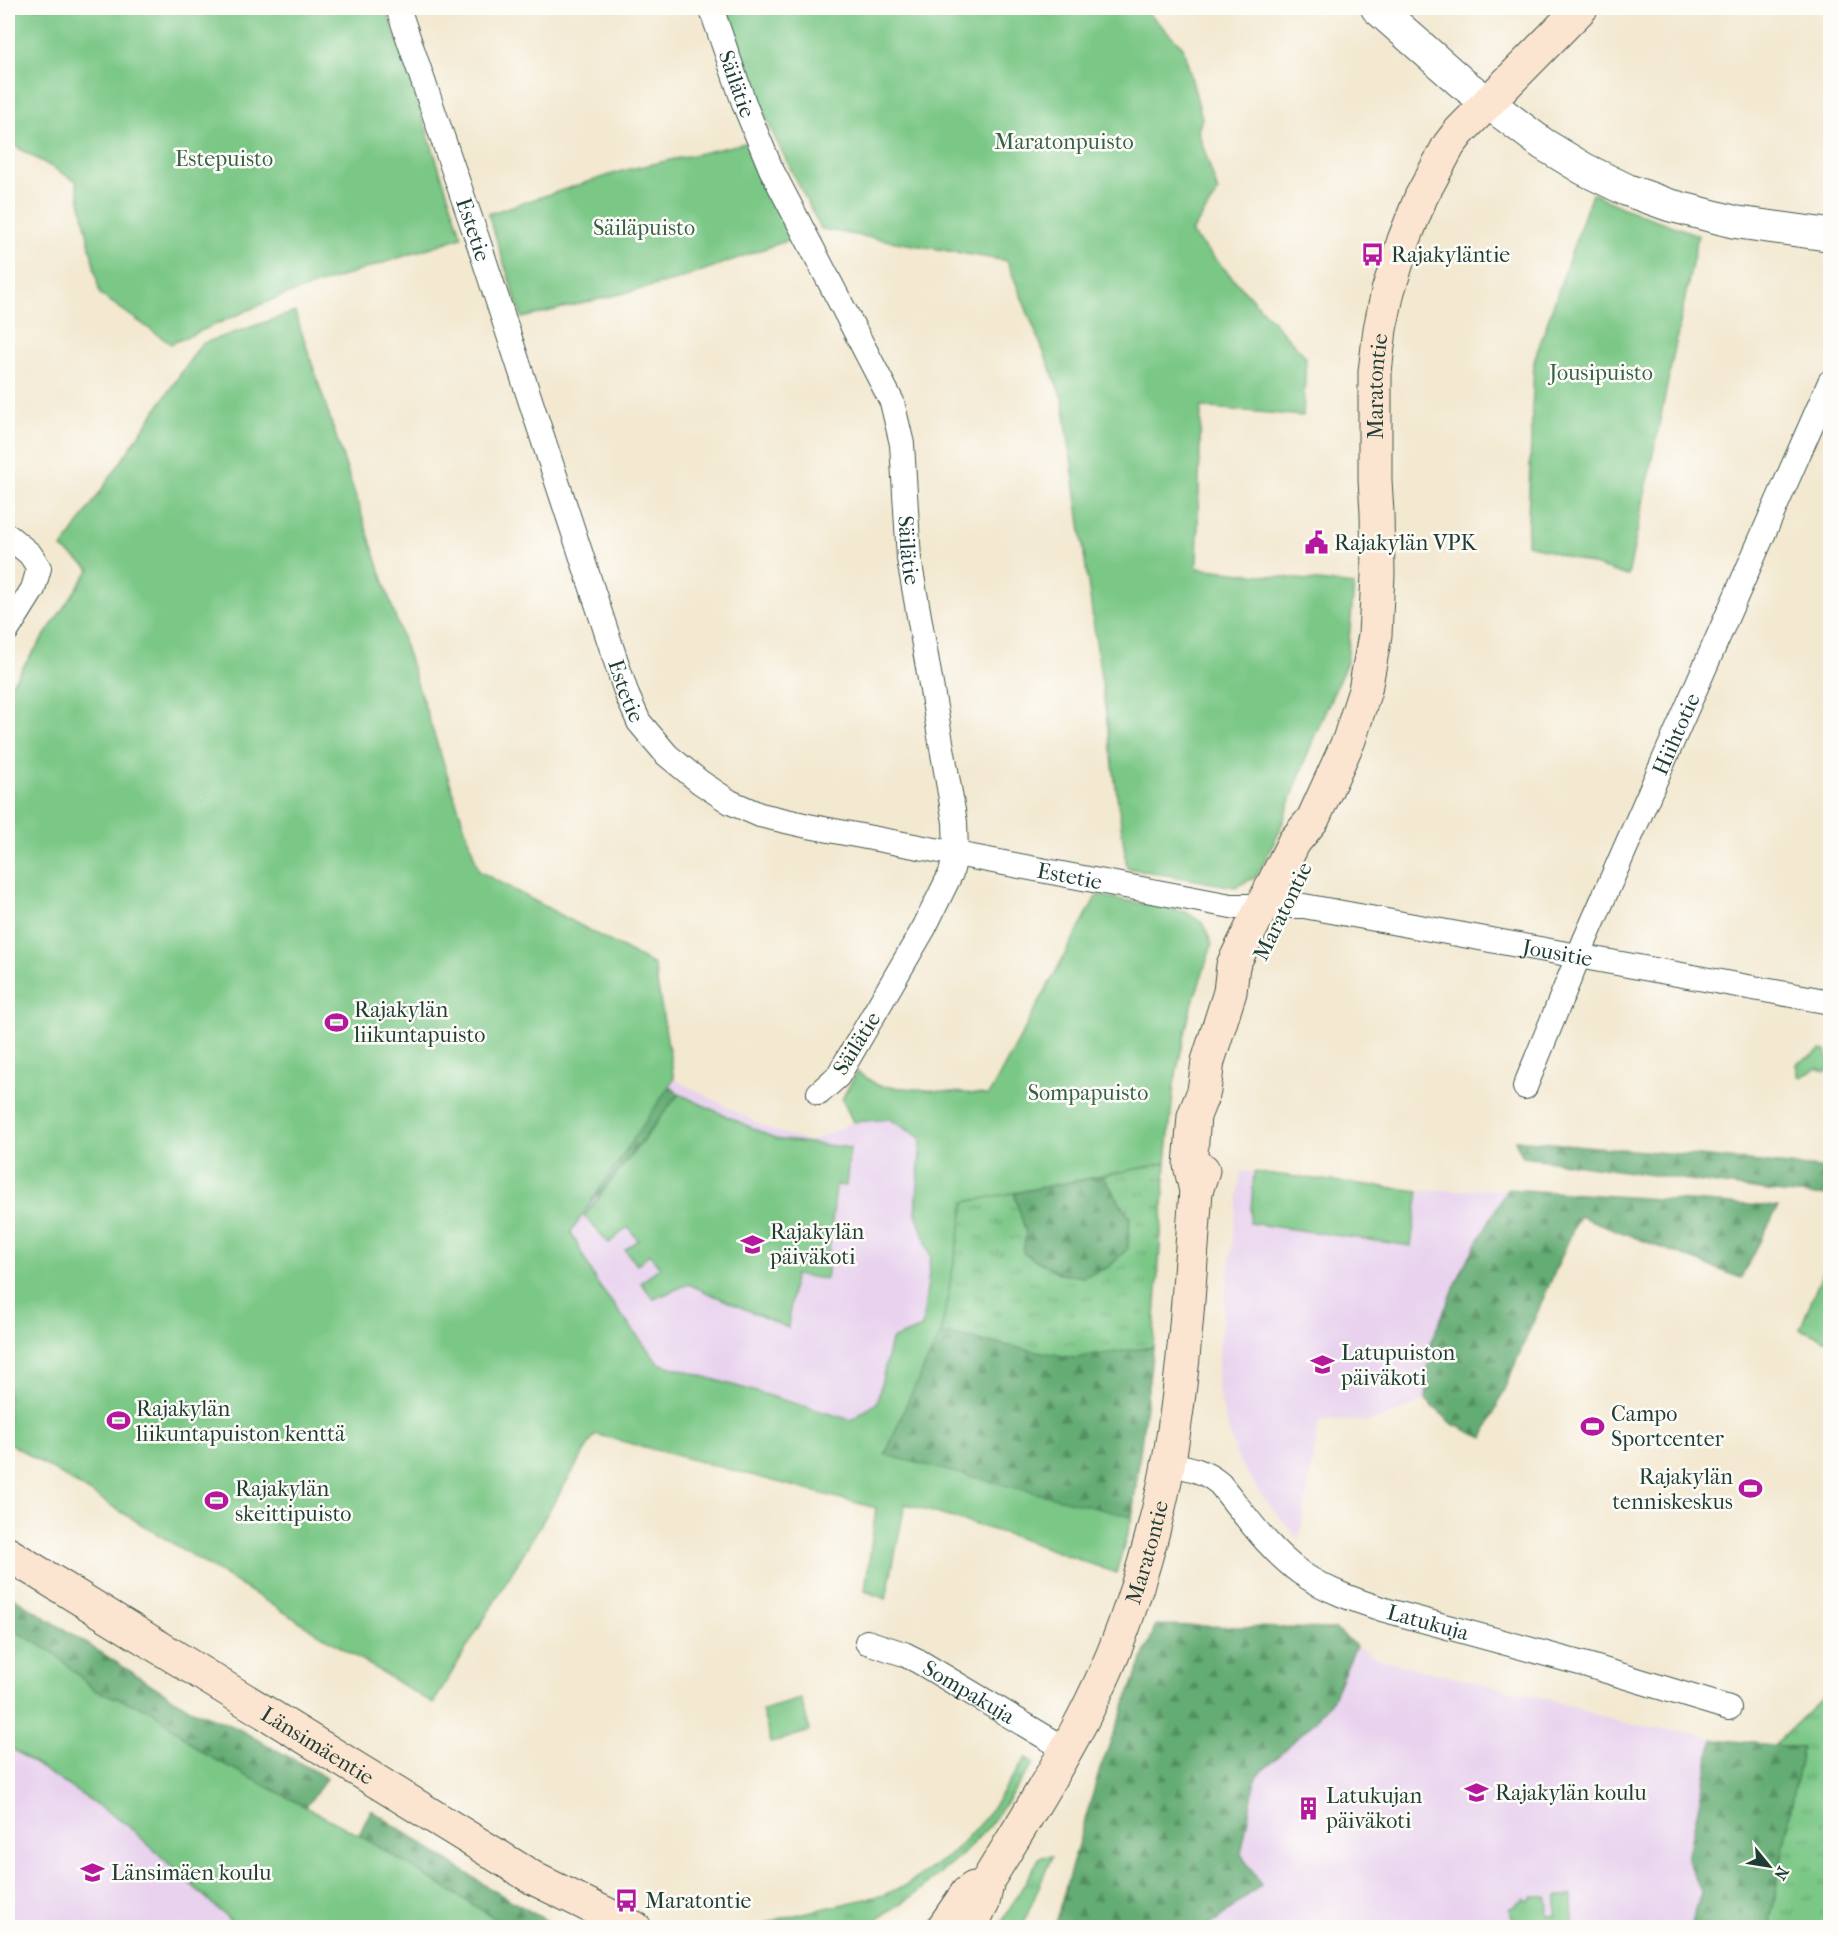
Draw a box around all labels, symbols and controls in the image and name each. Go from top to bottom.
street label: Säilätie [713,47,760,122]
park label: Maratonpuisto [994,129,1134,155]
park label: Estepuisto [175,146,273,172]
street label: Estetie [450,194,496,265]
park label: Säiläpuisto [593,215,695,241]
bus stop icon: Rajakyläntie [1360,241,1386,267]
place label: Rajakyläntie [1391,242,1510,268]
street label: Maratontie [1363,332,1393,439]
park label: Jousipuisto [1547,360,1653,386]
street label: Säilätie [892,515,925,587]
public building icon: Rajakylän VPK [1303,529,1329,555]
place label: Rajakylän VPK [1334,530,1478,556]
street label: Estetie [602,656,650,727]
street label: Hiihtotie [1647,689,1706,779]
street label: Estetie [1035,858,1104,895]
street label: Maratontie [1248,858,1318,965]
street label: Jousitie [1518,934,1595,972]
place label: Rajakylän liikuntapuisto [353,997,485,1048]
street label: Säilätie [827,1007,886,1080]
sports icon: Rajakylän liikuntapuisto [323,1009,349,1035]
park label: Sompapuisto [1028,1080,1148,1106]
place label: Rajakylän päiväkoti [769,1219,864,1270]
school or university icon: Rajakylän päiväkoti [739,1231,765,1257]
place label: Latupuiston päiväkoti [1340,1340,1456,1391]
school or university icon: Latupuiston päiväkoti [1310,1352,1336,1378]
place label: Rajakylän liikuntapuiston kenttä [135,1396,346,1447]
place label: Campo Sportcenter [1611,1401,1725,1452]
sports icon: Rajakylän liikuntapuiston kenttä [105,1408,131,1434]
sports icon: Campo Sportcenter [1580,1413,1606,1439]
place label: Rajakylän tenniskeskus [1612,1464,1733,1515]
place label: Rajakylän skeittipuisto [235,1476,351,1527]
sports icon: Rajakylän tenniskeskus [1738,1476,1764,1502]
sports icon: Rajakylän skeittipuisto [204,1488,230,1514]
street label: Maratontie [1120,1498,1174,1608]
street label: Latukuja [1384,1599,1472,1646]
street label: Sompakuja [918,1655,1020,1730]
street label: Länsimäentie [256,1701,379,1791]
school or university icon: Rajakylän koulu [1464,1779,1490,1805]
place label: Rajakylän koulu [1495,1780,1647,1806]
place label: Latukujan päiväkoti [1325,1783,1422,1834]
building icon: Latukujan päiväkoti [1295,1795,1321,1821]
north arrow [1739,1836,1799,1896]
school or university icon: Länsimäen koulu [80,1859,106,1885]
place label: Länsimäen koulu [111,1860,272,1886]
text: N [1770,1863,1793,1884]
bus stop icon: Maratontie [614,1887,640,1913]
place label: Maratontie [645,1888,751,1914]

